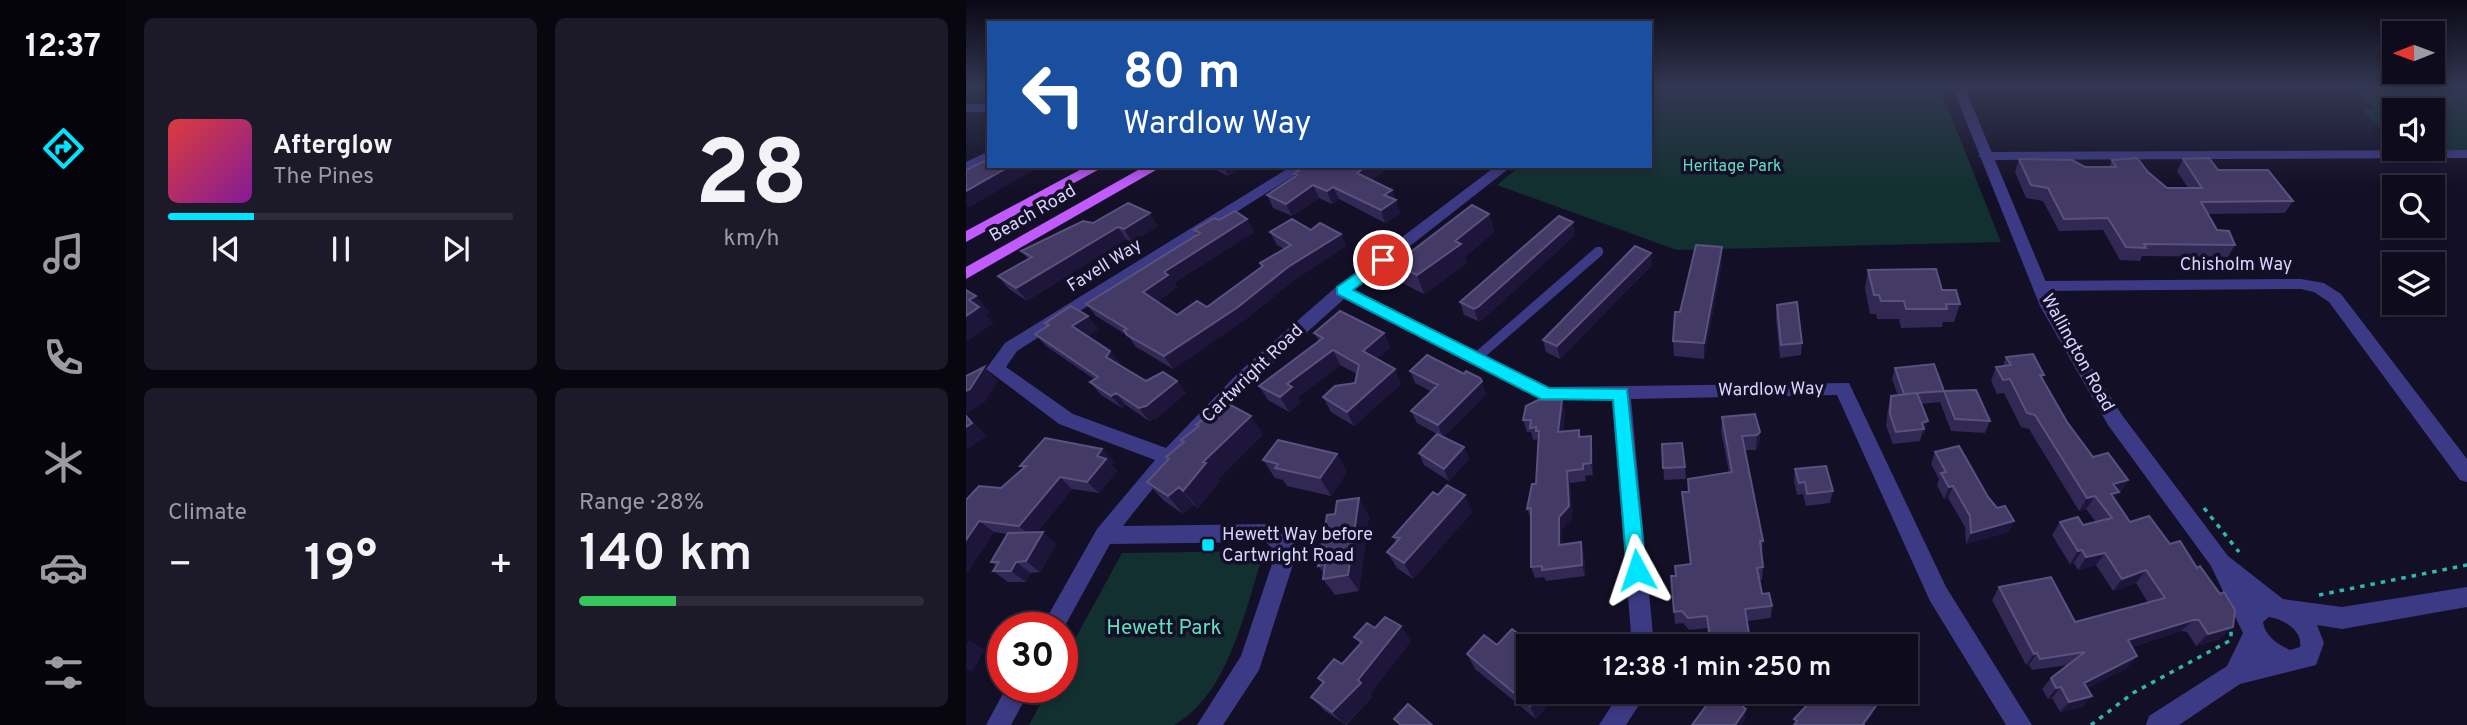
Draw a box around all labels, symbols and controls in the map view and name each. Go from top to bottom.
north arrow [2382,21,2445,84]
map controls [2382,21,2445,315]
text: 12:37 [25,28,101,68]
text: 80 m [1123,44,1240,106]
icon: left [1008,49,1099,140]
button: sound [2382,98,2445,161]
text: Wardlow Way [1123,105,1311,145]
text: 28 [695,122,808,237]
icon: directions [39,124,88,173]
text: Afterglow [273,130,393,163]
park label: Heritage Park [1682,157,1782,177]
text: The Pines [273,163,374,192]
button: search [2382,175,2445,238]
street label: Beach Road [986,180,1080,248]
text: km/h [724,225,779,254]
icon: music [39,229,88,278]
icon: previous [207,230,245,268]
icon: pause [322,230,360,268]
icon: next [437,230,475,268]
pin [1353,230,1413,290]
street label: Favell Way [1063,234,1147,298]
icon: arrive [1364,241,1402,279]
button: layers [2382,252,2445,315]
street label: Chisholm Way [2180,254,2292,277]
street label: Wallington Road [2035,290,2119,416]
street label: Cartwright Road [1197,320,1309,428]
icon: phone [39,333,88,382]
street label: Wardlow Way [1718,378,1824,402]
icon: climate [39,438,88,487]
text: Range · 28% [579,489,704,518]
text: Climate [168,499,247,528]
text: 140 km [579,523,753,589]
place label: Hewett Way before Cartwright Road [1222,524,1373,568]
text: 19° [304,533,377,599]
position arrow [1600,533,1674,607]
marker: Hewett Way before Cartwright Road [1200,537,1216,553]
text: − [168,542,193,591]
text: + [488,542,513,591]
icon: car [39,543,88,592]
speed limit sign: 30 [987,612,1078,703]
park label: Hewett Park [1106,615,1222,642]
icon: filters [39,648,88,697]
text: 12:38 · 1 min · 250 m [1603,652,1831,685]

